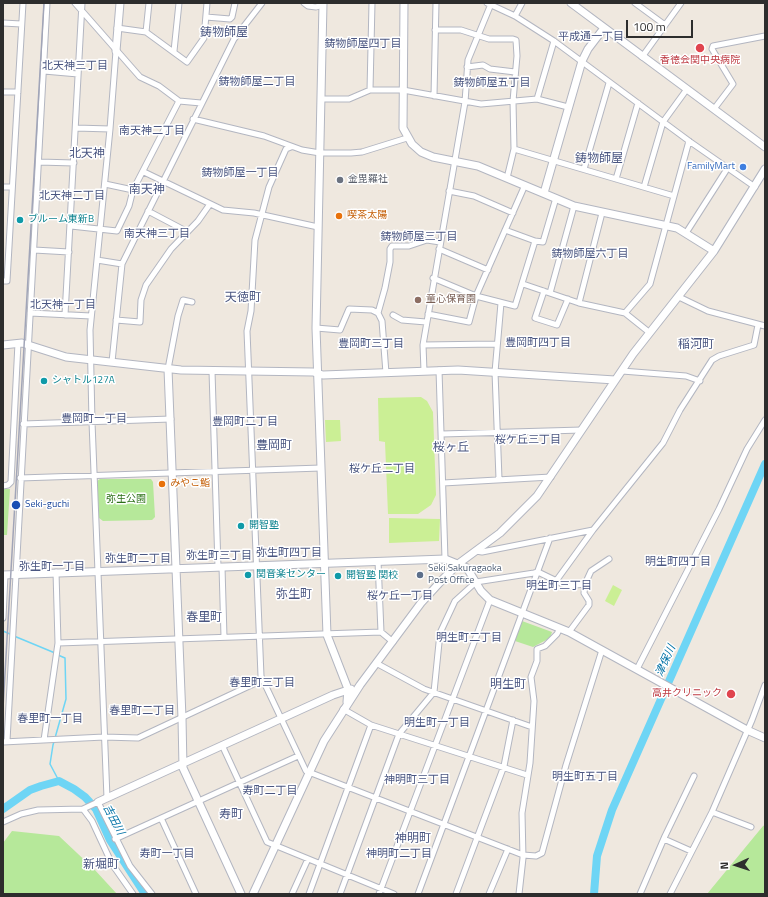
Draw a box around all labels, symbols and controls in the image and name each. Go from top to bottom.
scale bar [628,12,695,38]
text: 100 m [633,17,666,36]
district label: 鋳物師屋 [200,26,248,40]
district label: 平成通一丁目 [558,30,624,44]
district label: 鋳物師屋四丁目 [325,37,401,51]
marker: 香徳会関中央病院 [694,42,706,54]
place label: 香徳会関中央病院 [660,55,740,67]
district label: 北天神三丁目 [42,59,108,73]
district label: 鋳物師屋二丁目 [219,75,295,89]
district label: 鋳物師屋五丁目 [454,76,530,90]
district label: 南天神二丁目 [119,124,185,138]
district label: 北天神 [69,147,105,161]
district label: 鋳物師屋 [575,152,623,166]
place label: FamilyMart [687,161,735,173]
marker: FamilyMart [738,162,748,172]
district label: 鋳物師屋一丁目 [202,166,278,180]
place label: 金毘羅社 [348,174,388,186]
marker: 金毘羅社 [335,175,345,185]
district label: 南天神 [129,183,165,197]
district label: 北天神二丁目 [39,189,105,203]
place label: 喫茶太陽 [347,210,387,222]
marker: 喫茶太陽 [334,211,344,221]
place label: ブルーム東新B [28,214,94,226]
marker: ブルーム東新B [15,215,25,225]
district label: 南天神三丁目 [124,227,190,241]
district label: 鋳物師屋三丁目 [381,230,457,244]
district label: 鋳物師屋六丁目 [552,247,628,261]
district label: 天徳町 [225,291,261,305]
place label: 童心保育園 [426,294,476,306]
marker: 童心保育園 [413,295,423,305]
district label: 北天神一丁目 [30,298,96,312]
district label: 豊岡町四丁目 [505,336,571,350]
district label: 豊岡町三丁目 [338,337,404,351]
district label: 稲河町 [678,338,714,352]
place label: シャトル127A [52,375,115,387]
marker: シャトル127A [39,376,49,386]
district label: 豊岡町一丁目 [61,412,127,426]
district label: 豊岡町二丁目 [212,415,278,429]
district label: 桜ケ丘三丁目 [495,433,561,447]
district label: 豊岡町 [256,439,292,453]
district label: 桜ヶ丘 [433,441,469,455]
district label: 桜ケ丘二丁目 [349,462,415,476]
place label: みやこ鮨 [170,478,210,490]
marker: みやこ鮨 [157,479,167,489]
park label: 弥生公園 [106,494,146,506]
marker: Seki-guchi [10,499,22,511]
place label: Seki-guchi [25,499,69,511]
place label: 開智塾 [249,520,279,532]
marker: 開智塾 [236,521,246,531]
district label: 弥生町四丁目 [256,546,322,560]
district label: 弥生町三丁目 [186,549,252,563]
district label: 弥生町二丁目 [105,552,171,566]
district label: 明生町四丁目 [645,555,711,569]
district label: 弥生町一丁目 [19,560,85,574]
place label: Seki Sakuragaoka Post Office [428,563,502,586]
place label: 関音楽センター [256,569,326,581]
marker: 関音楽センター [243,570,253,580]
place label: 開智塾 関校 [346,570,398,582]
marker: Seki Sakuragaoka Post Office [415,570,425,580]
marker: 開智塾 関校 [333,571,343,581]
district label: 明生町三丁目 [526,579,592,593]
district label: 弥生町 [276,588,312,602]
district label: 桜ケ丘一丁目 [367,589,433,603]
district label: 春里町 [186,611,222,625]
district label: 明生町二丁目 [436,631,502,645]
water label: 津保川 [653,643,679,679]
district label: 春里町三丁目 [229,676,295,690]
district label: 明生町 [490,678,526,692]
place label: 高井クリニック [652,688,722,700]
marker: 高井クリニック [725,688,737,700]
district label: 春里町二丁目 [109,704,175,718]
district label: 春里町一丁目 [17,712,83,726]
district label: 明生町一丁目 [404,716,470,730]
district label: 明生町五丁目 [552,770,618,784]
district label: 神明町三丁目 [384,773,450,787]
district label: 寿町二丁目 [243,784,297,798]
water label: 吉田川 [99,802,127,838]
district label: 寿町 [219,808,243,822]
district label: 神明町 [395,832,431,846]
north arrow [716,845,756,885]
district label: 寿町一丁目 [140,847,194,861]
district label: 神明町二丁目 [366,847,432,861]
district label: 新堀町 [83,858,119,872]
text: N [716,861,732,870]

